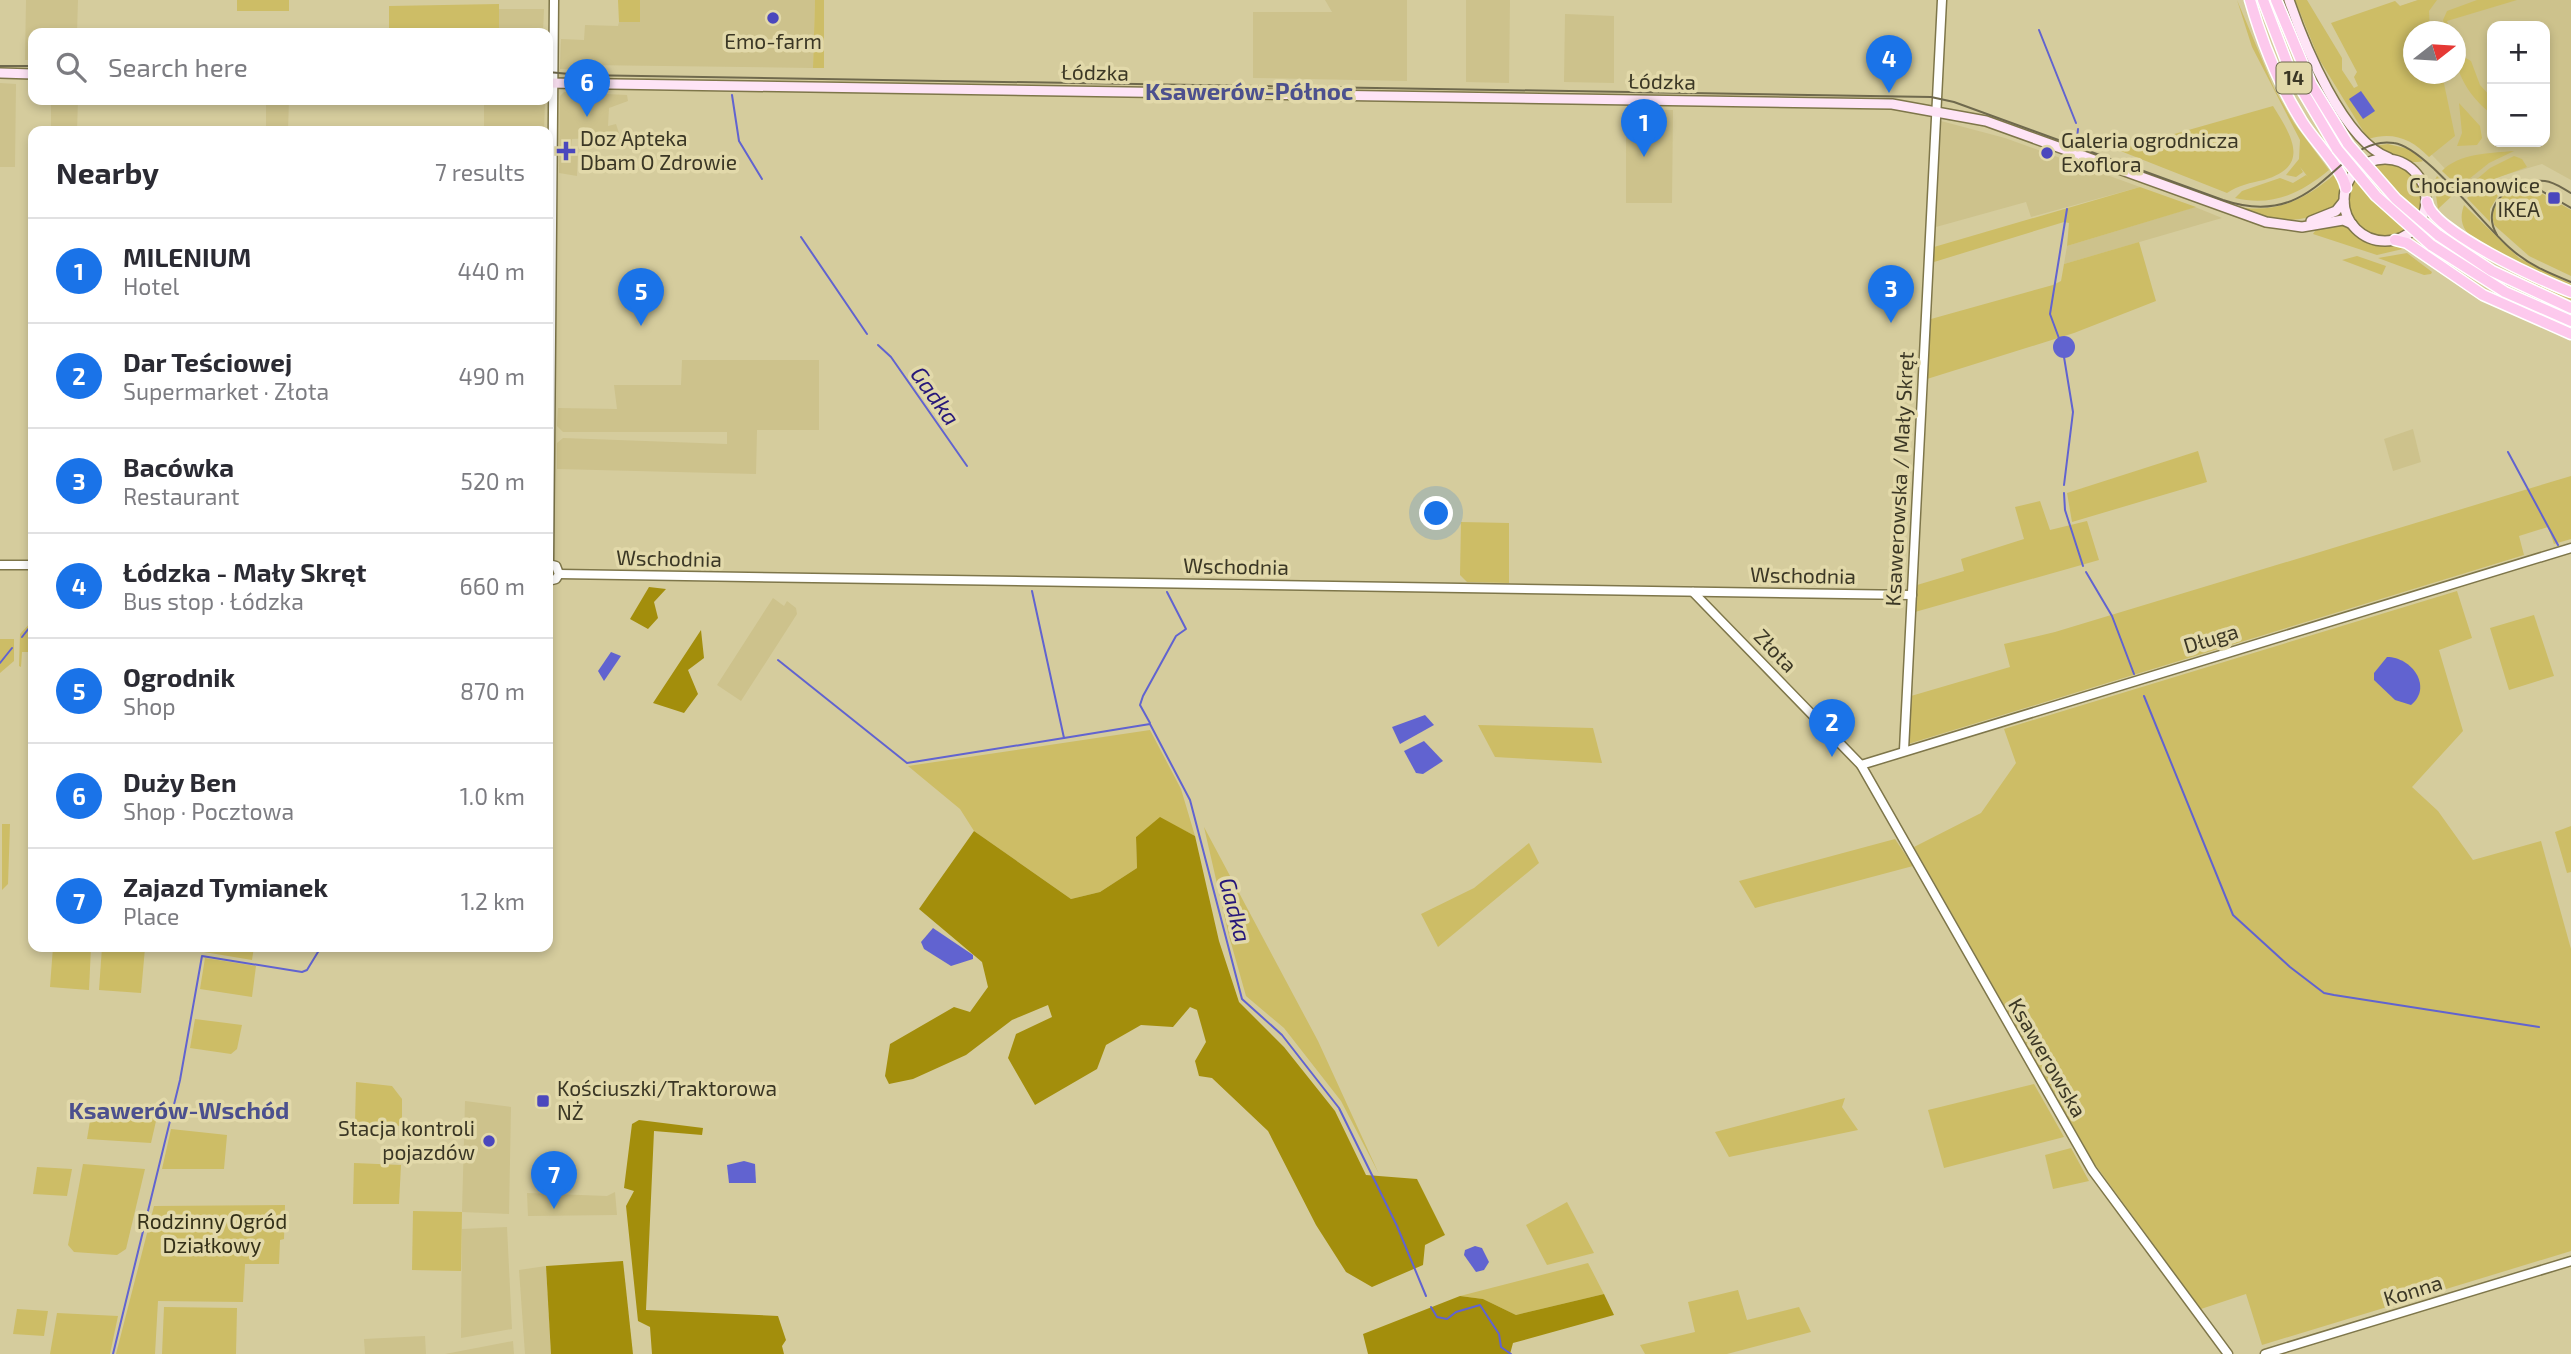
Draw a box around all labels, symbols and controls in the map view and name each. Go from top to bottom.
marker: Emo-farm [765,10,781,26]
north arrow [2403,21,2466,84]
map controls [2487,21,2550,147]
button: + [2487,21,2550,84]
search box [28,28,553,105]
place label: Emo-farm [724,28,822,53]
pin: 4 [1866,35,1912,93]
icon: search [52,48,90,86]
text: Search here [108,51,248,82]
street label: Łódzka [1061,58,1129,85]
pin: 6 [564,59,610,117]
road number: 14 [2276,62,2312,94]
street label: Łódzka [1628,67,1696,94]
district label: Ksawerów-Północ [1145,76,1353,105]
button: − [2487,84,2550,147]
pin: 1 [1621,99,1667,157]
place label: Doz Apteka Dbam O Zdrowie [580,125,737,174]
place label: Galeria ogrodnicza Exoflora [2061,127,2239,176]
marker: Doz Apteka Dbam O Zdrowie [558,143,574,159]
marker: Galeria ogrodnicza Exoflora [2039,145,2055,161]
text: Nearby [56,154,159,190]
text: 7 results [435,158,525,186]
place label: Chocianowice IKEA [2409,172,2540,221]
marker: Chocianowice IKEA [2546,190,2562,206]
text: MILENIUM [123,241,251,272]
text: 1 [74,257,84,285]
text: 440 m [458,257,525,285]
pin: 3 [1868,265,1914,323]
pin: 5 [618,268,664,326]
text: Hotel [123,272,179,300]
text: Dar Teściowej [123,346,292,377]
street label: Ksawerowska / Mały Skręt [1879,351,1918,607]
water label: Gadka [905,361,966,430]
text: 2 [72,362,86,390]
text: 490 m [459,362,525,390]
text: Supermarket · Złota [123,377,329,405]
text: Bacówka [123,451,234,482]
text: 3 [72,467,86,495]
text: 520 m [461,467,525,495]
text: Restaurant [123,482,240,510]
your location [1419,496,1453,530]
street label: Wschodnia [616,544,722,571]
street label: Wschodnia [1183,552,1289,579]
text: Łódzka - Mały Skręt [123,556,366,587]
street label: Wschodnia [1750,561,1856,588]
text: 4 [72,572,86,600]
text: 660 m [460,572,525,600]
text: Bus stop · Łódzka [123,587,304,615]
street label: Długa [2180,617,2241,658]
street label: Złota [1750,623,1803,677]
text: Ogrodnik [123,661,235,692]
text: 5 [73,677,85,705]
text: 870 m [460,677,525,705]
text: Shop [123,692,176,720]
pin: 2 [1809,699,1855,757]
text: Duży Ben [123,766,237,797]
text: 6 [72,782,86,810]
text: 1.0 km [460,782,525,810]
text: Shop · Pocztowa [123,797,294,825]
text: Zajazd Tymianek [123,871,328,902]
water label: Gadka [1214,874,1258,945]
text: 7 [73,887,85,915]
text: 1.2 km [461,887,525,915]
text: Place [123,902,179,930]
street label: Ksawerowska [2004,993,2092,1121]
place label: Kościuszki/Traktorowa NŻ [557,1075,777,1124]
marker: Kościuszki/Traktorowa NŻ [535,1093,551,1109]
district label: Ksawerów-Wschód [69,1095,289,1124]
place label: Stacja kontroli pojazdów [338,1115,475,1165]
marker: Stacja kontroli pojazdów [481,1133,497,1149]
pin: 7 [531,1151,577,1209]
park label: Rodzinny Ogród Działkowy [137,1208,287,1257]
street label: Konna [2380,1269,2445,1310]

